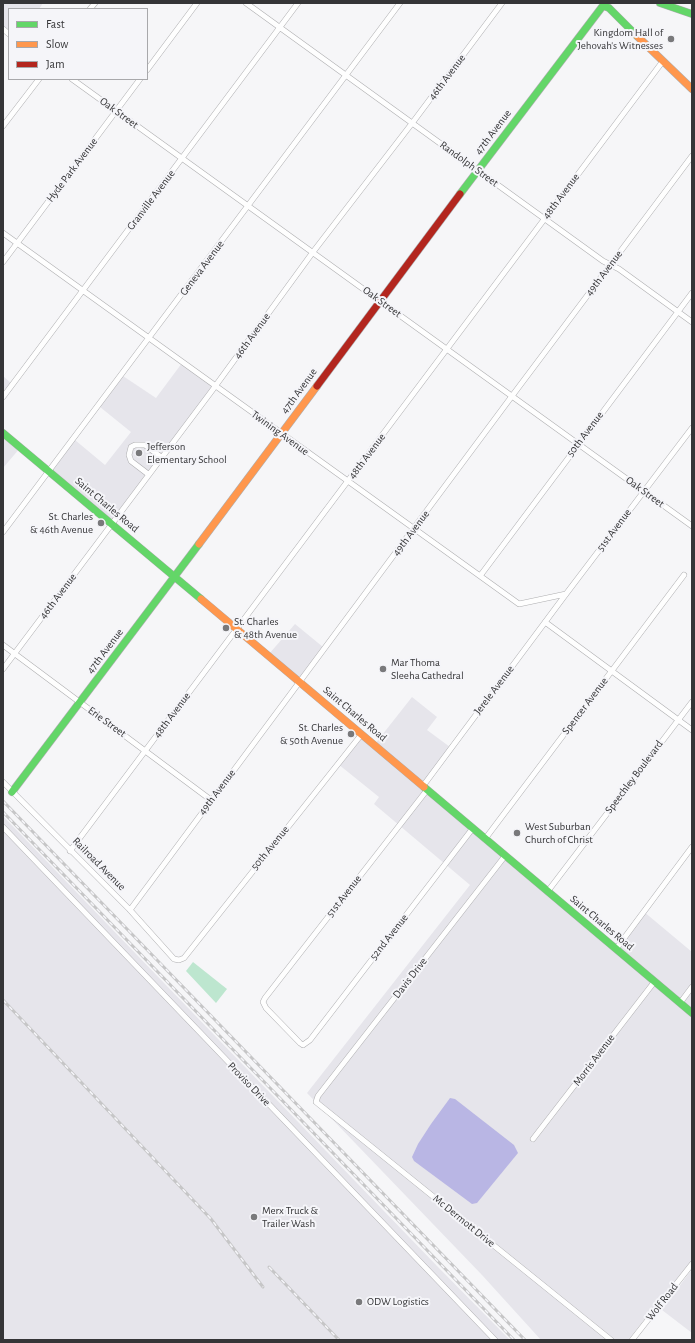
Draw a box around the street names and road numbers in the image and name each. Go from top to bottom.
street label: 46th Avenue [426,52,468,102]
street label: Oak Street [97,94,141,132]
street label: 47th Avenue [472,107,514,157]
street label: Hyde Park Avenue [44,135,100,205]
street label: Randolph Street [437,138,501,190]
street label: Granville Avenue [124,167,178,233]
street label: 48th Avenue [540,171,582,221]
street label: Geneva Avenue [177,238,227,298]
street label: 49th Avenue [583,248,625,298]
street label: Oak Street [360,283,404,321]
street label: 46th Avenue [231,310,273,362]
street label: 47th Avenue [278,366,320,416]
street label: Twining Avenue [249,408,311,458]
street label: 50th Avenue [564,409,606,459]
street label: 48th Avenue [346,431,388,481]
street label: Oak Street [623,473,667,511]
street label: Saint Charles Road [72,474,142,536]
street label: 51st Avenue [594,506,634,554]
street label: 49th Avenue [390,508,432,558]
street label: 46th Avenue [37,571,79,621]
street label: 47th Avenue [84,626,126,676]
street label: Jerele Avenue [471,663,517,717]
street label: Spencer Avenue [559,675,611,737]
street label: Saint Charles Road [320,683,390,745]
street label: 48th Avenue [151,690,193,740]
street label: Erie Street [85,704,129,740]
street label: Speechley Boulevard [602,738,666,816]
street label: 49th Avenue [196,767,238,817]
street label: 50th Avenue [248,823,292,873]
street label: Railroad Avenue [70,835,128,893]
street label: 51st Avenue [323,872,365,920]
street label: Saint Charles Road [567,892,637,954]
street label: 52nd Avenue [367,911,411,963]
street label: Davis Drive [390,955,430,1001]
street label: Morris Avenue [570,1031,618,1089]
street label: Proviso Drive [225,1059,273,1109]
street label: Mc Dermott Drive [430,1192,498,1250]
street label: Wolf Road [643,1280,681,1324]

